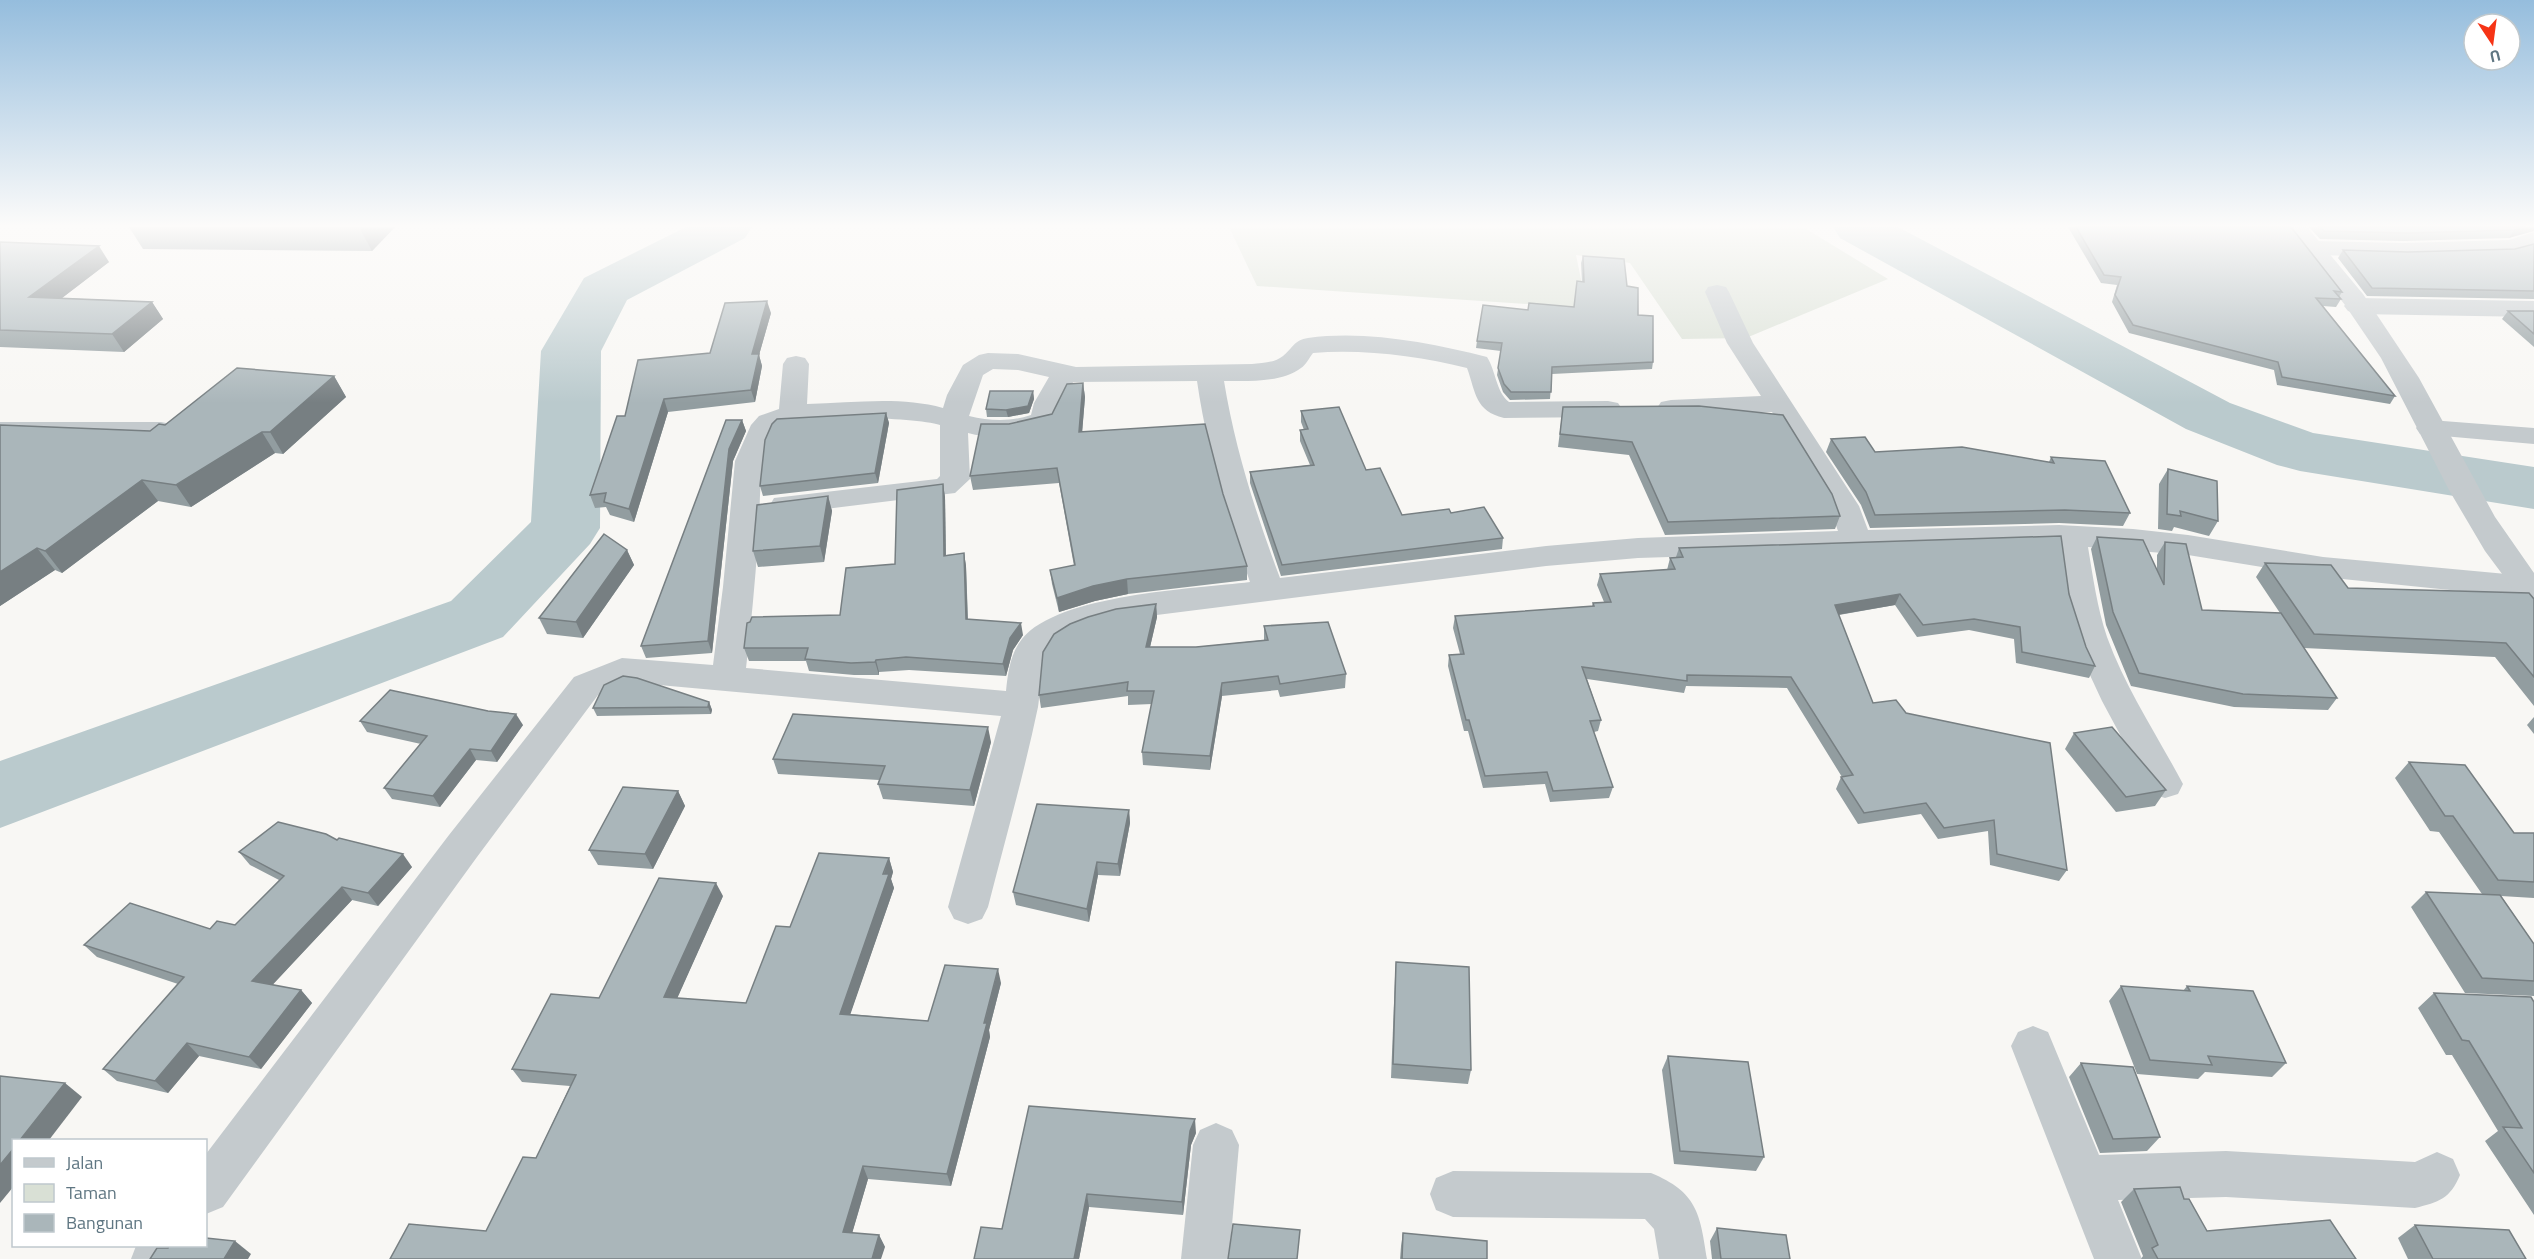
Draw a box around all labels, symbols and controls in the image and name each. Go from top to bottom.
north arrow [2462,12,2522,72]
text: U [2488,44,2503,69]
legend [12,1139,207,1247]
text: Jalan [66,1149,103,1176]
text: Taman [66,1179,117,1206]
text: Bangunan [66,1209,143,1236]

